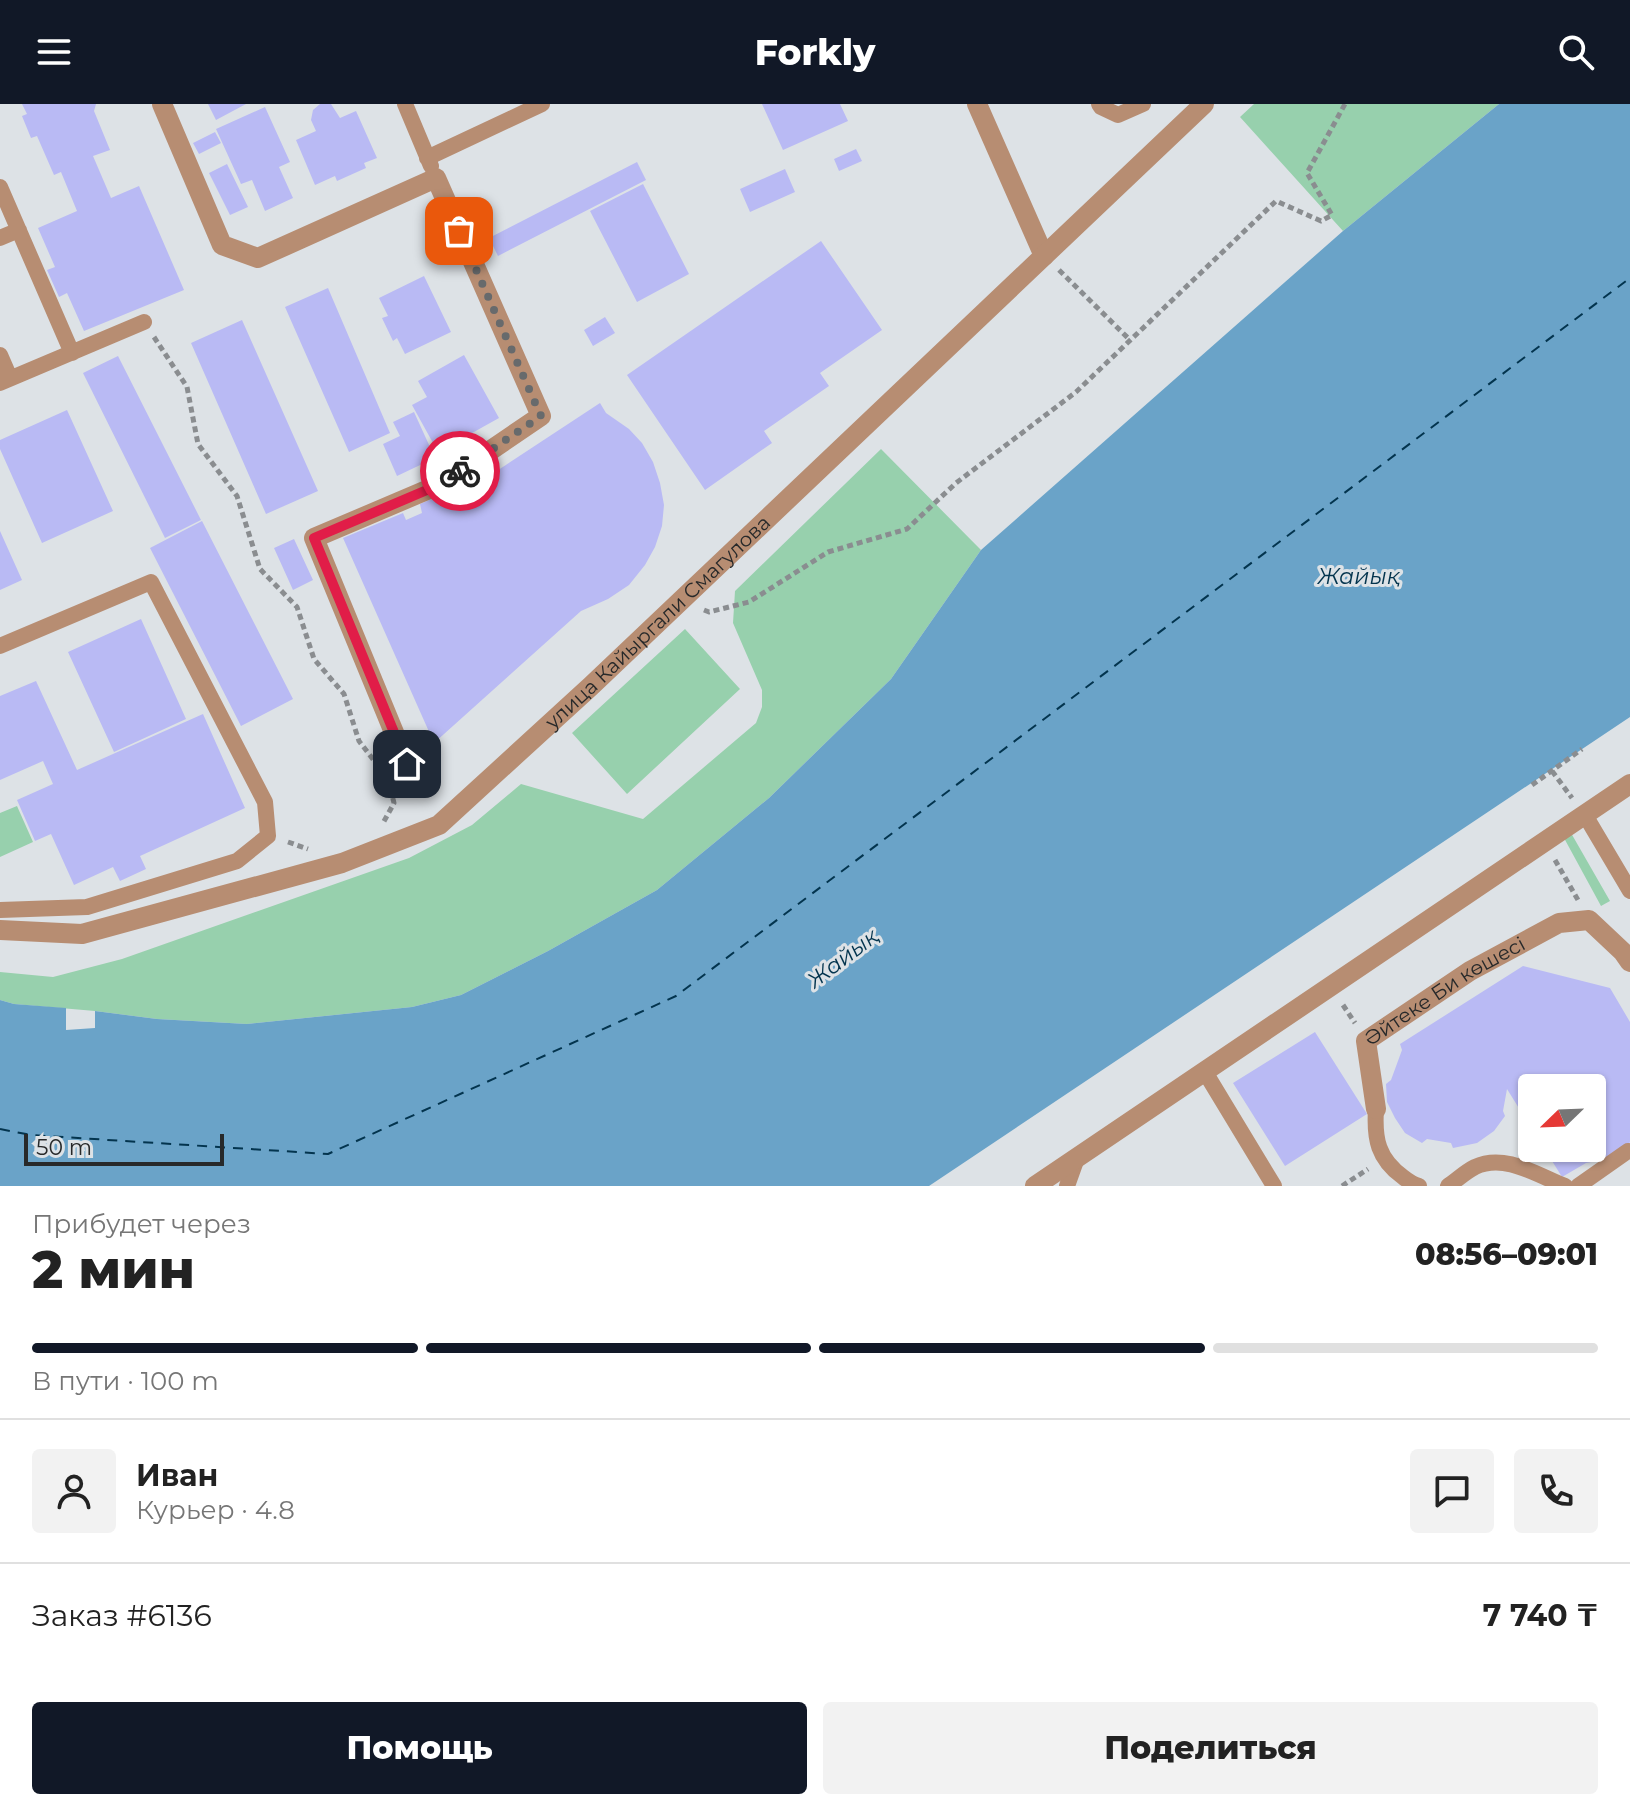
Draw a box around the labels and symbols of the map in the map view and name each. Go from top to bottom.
pin [425,197,493,265]
courier [420,431,500,511]
street label: улица Кайыргали Смагулова [539,510,775,735]
water label: Жайық [1317,563,1401,590]
pin [373,730,441,798]
water label: Жайық [801,922,884,994]
street label: Әйтеке Би көшесі [1360,932,1529,1051]
north arrow [1518,1074,1606,1162]
scale bar [24,1130,224,1166]

